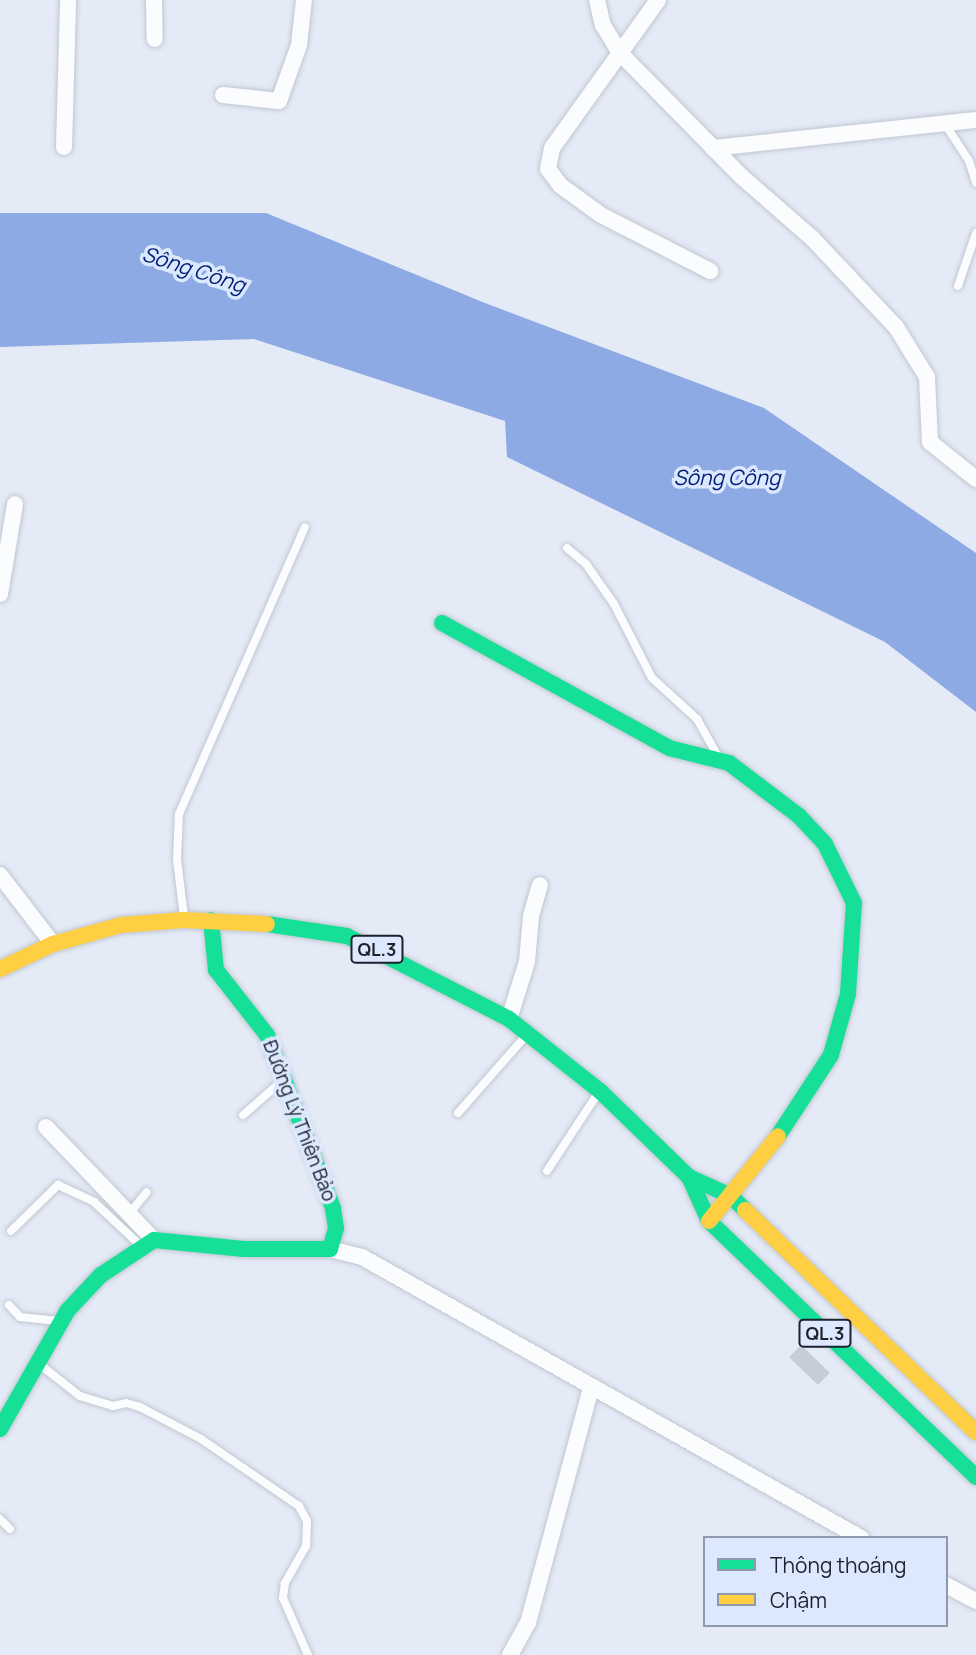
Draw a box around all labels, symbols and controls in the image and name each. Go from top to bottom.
water label: Sông Công [139,241,249,297]
water label: Sông Công [674,464,780,490]
road number: QL.3 [349,934,405,964]
street label: Đường Lý Thiên Bảo [258,1037,340,1205]
road number: QL.3 [797,1318,853,1348]
legend [703,1536,948,1627]
text: Thông thoáng [770,1551,906,1579]
text: Chậm [770,1586,827,1614]

